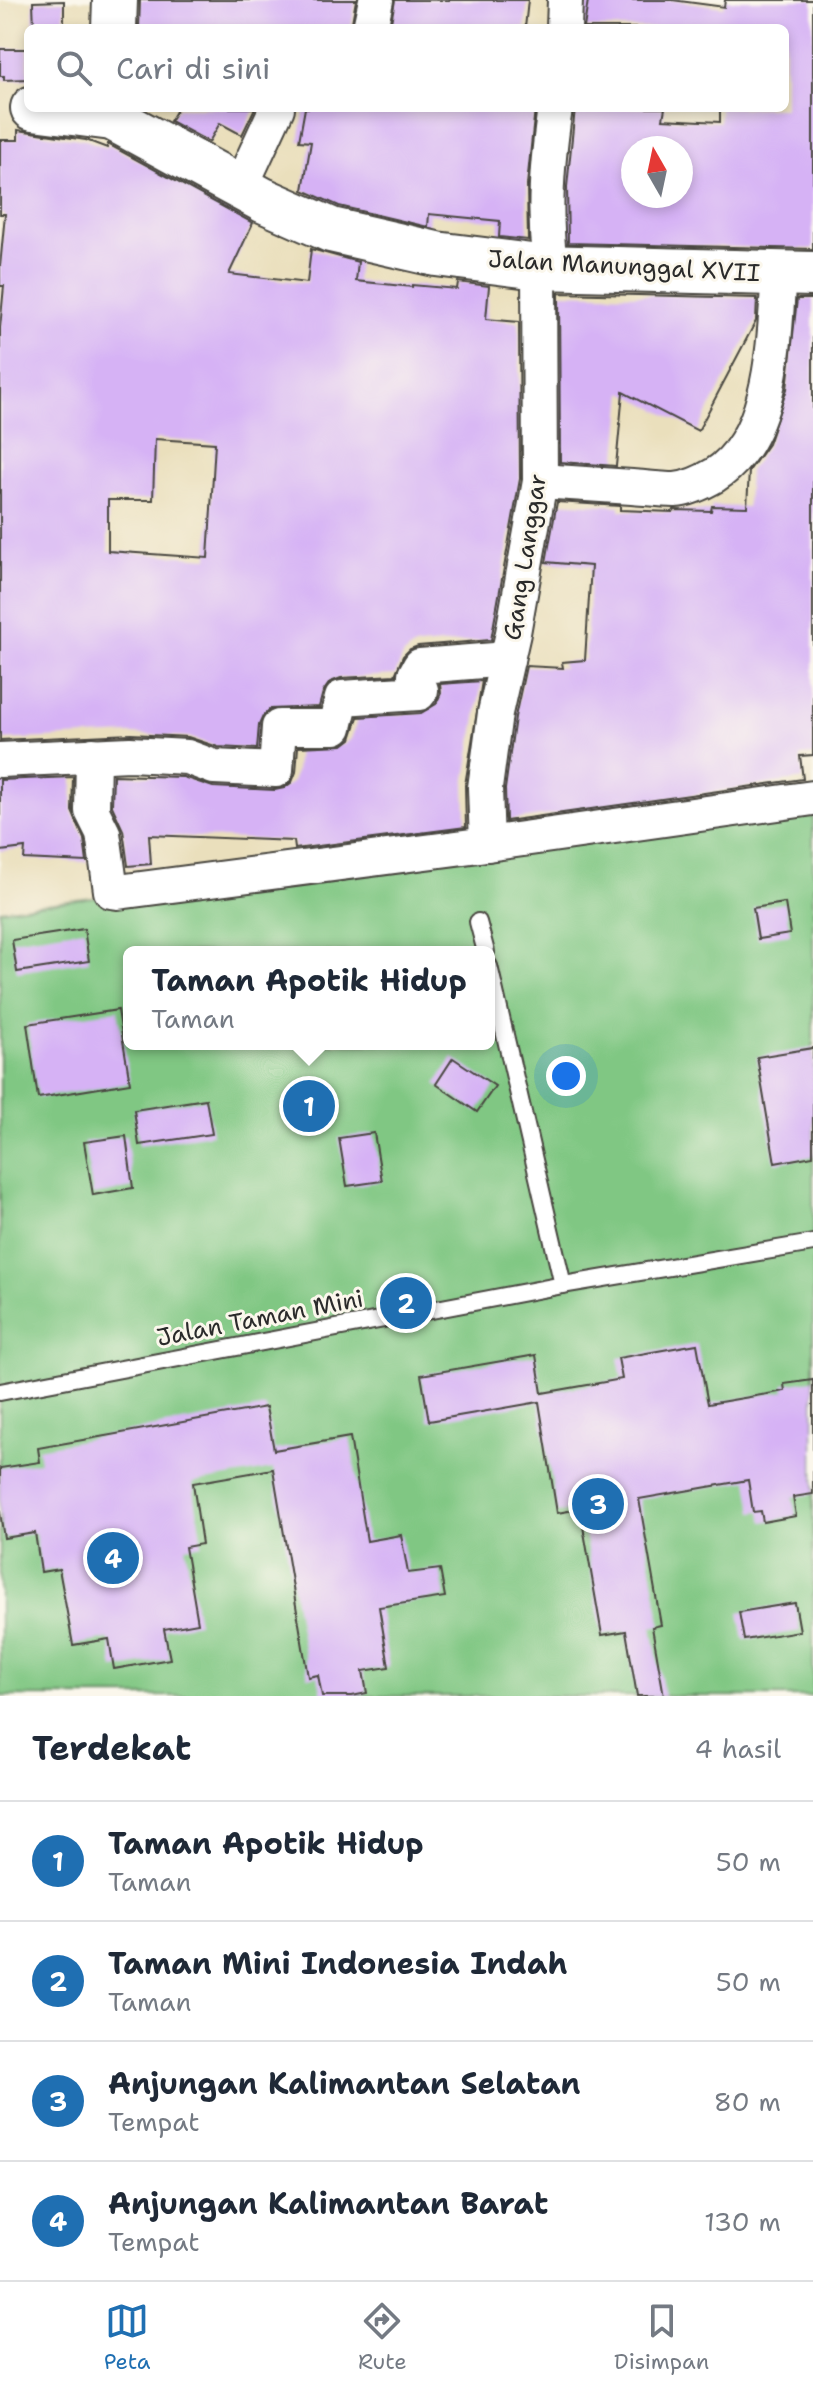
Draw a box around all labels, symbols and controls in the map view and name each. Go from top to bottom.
search box [24,24,789,112]
icon: search [52,46,96,90]
text: Cari di sini [116,48,271,89]
north arrow [621,136,693,208]
street label: Jalan Manunggal XVII [487,243,761,289]
street label: Gang Langgar [496,472,554,642]
popup [123,946,495,1050]
text: Taman Apotik Hidup [151,960,467,1001]
text: Taman [151,1001,235,1036]
your location [546,1056,586,1096]
pin: 1 [283,1076,335,1136]
pin: 2 [380,1273,432,1333]
street label: Jalan Taman Mini [154,1282,366,1354]
pin: 3 [572,1474,624,1534]
pin: 4 [87,1528,139,1588]
text: Terdekat [32,1725,191,1771]
text: 4 hasil [695,1731,781,1766]
text: Taman Apotik Hidup [108,1823,424,1864]
text: 1 [52,1844,64,1879]
text: 50 m [716,1844,781,1879]
text: Taman [108,1864,191,1899]
text: Taman Mini Indonesia Indah [108,1943,568,1984]
text: 2 [49,1964,67,1999]
text: 50 m [716,1964,781,1999]
text: Taman [108,1984,191,2019]
text: Anjungan Kalimantan Selatan [108,2063,581,2104]
text: 3 [49,2084,67,2119]
text: 80 m [714,2084,781,2119]
text: Tempat [108,2104,200,2139]
text: Anjungan Kalimantan Barat [108,2183,548,2224]
text: 4 [49,2204,67,2239]
text: 130 m [704,2204,781,2239]
text: Tempat [108,2224,200,2259]
tab: Peta [104,2299,151,2376]
tab: Rute [358,2299,407,2376]
tab: Disimpan [614,2299,709,2376]

